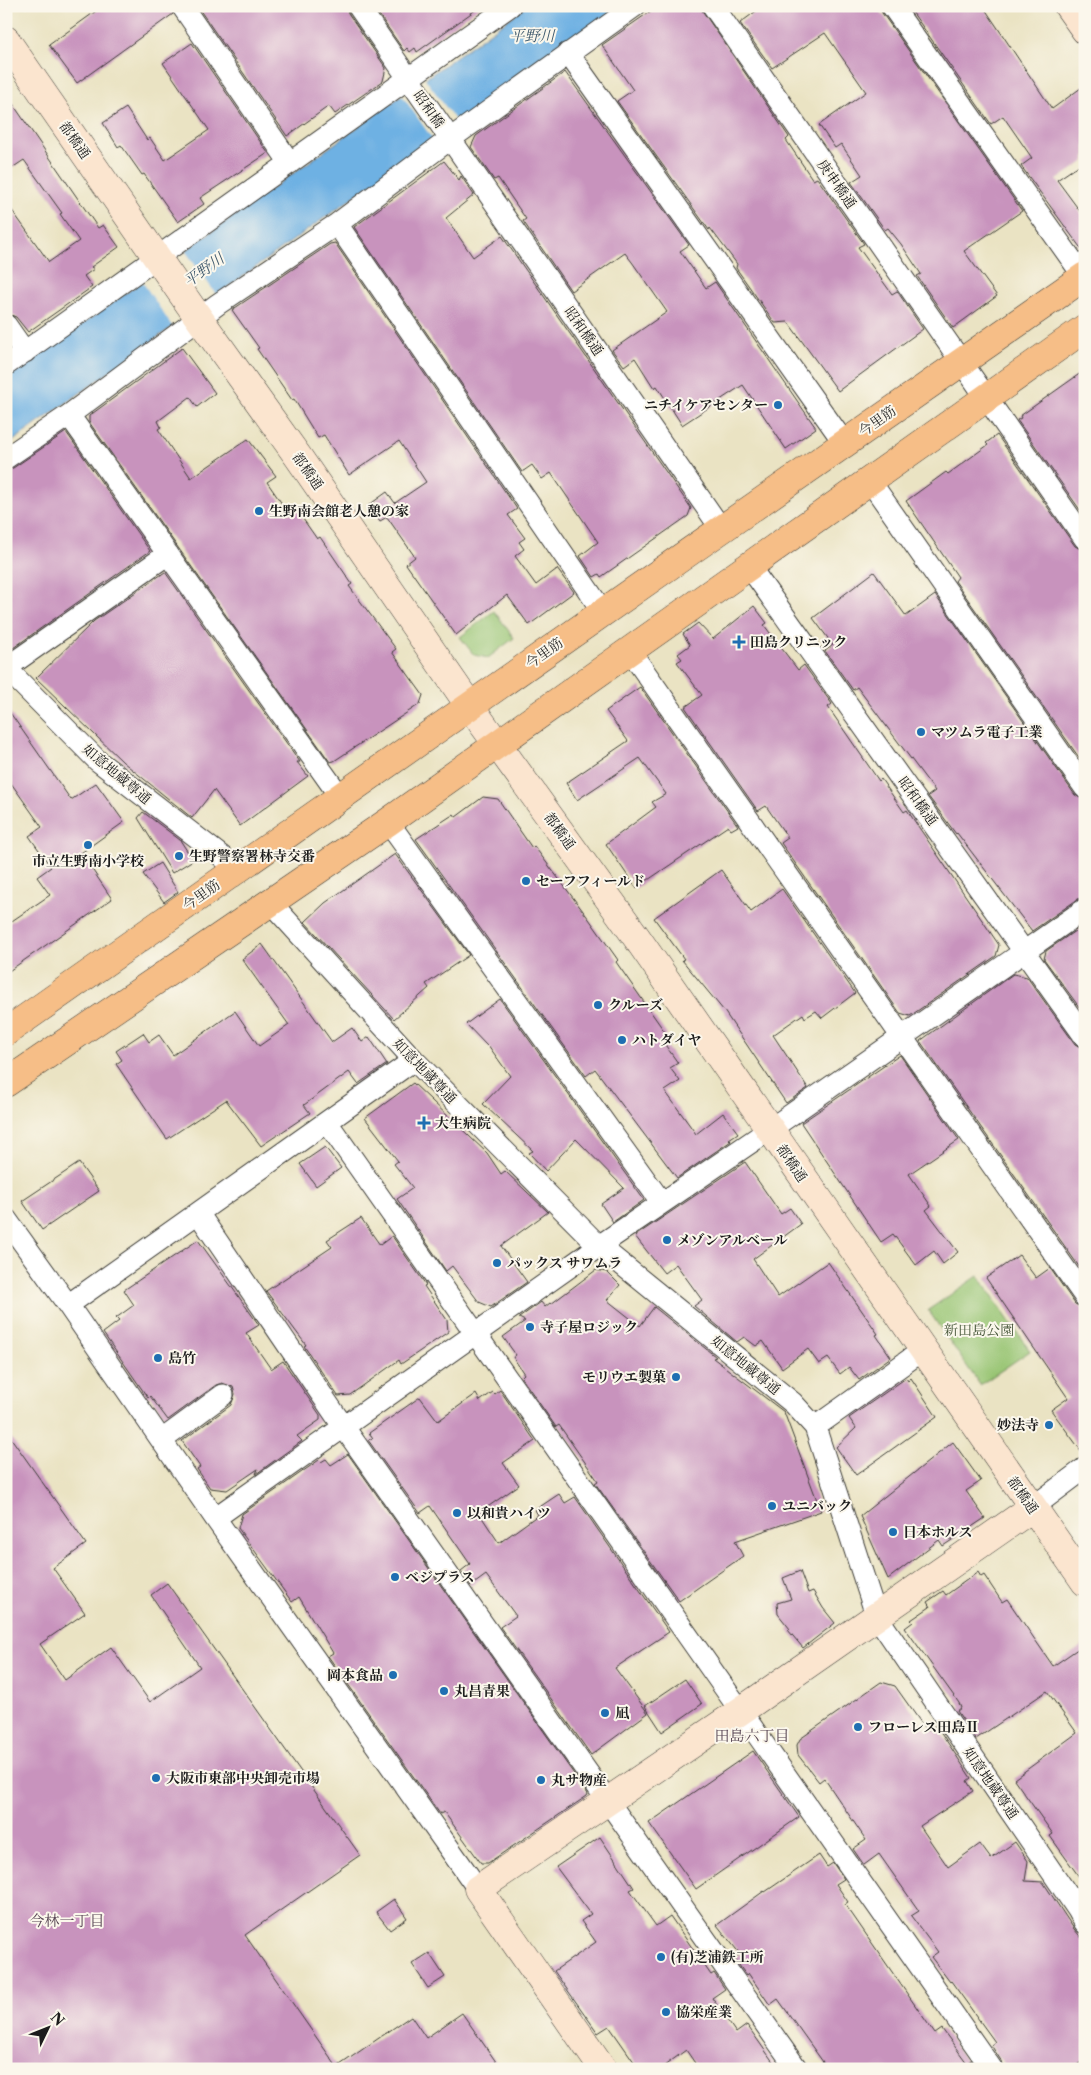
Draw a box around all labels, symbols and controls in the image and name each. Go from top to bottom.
water label: 平野川 [509,26,556,45]
street label: 昭和橋 [410,87,448,131]
street label: 都橋通 [56,118,94,162]
street label: 庚申橋通 [814,156,860,212]
water label: 平野川 [180,248,229,291]
street label: 昭和橋通 [561,303,607,359]
place label: ニチイケアセンター [644,396,768,414]
marker: ニチイケアセンター [772,399,784,411]
street label: 今里筋 [855,402,899,440]
street label: 都橋通 [289,449,327,493]
place label: 生野南会館老人憩の家 [269,502,409,520]
marker: 生野南会館老人憩の家 [253,505,265,517]
place label: 田島クリニック [750,633,847,651]
street label: 今里筋 [522,634,566,672]
marker: 田島クリニック [732,635,746,649]
place label: マツムラ電子工業 [931,723,1042,741]
marker: マツムラ電子工業 [915,726,927,738]
street label: 如意地蔵尊通 [79,740,155,808]
street label: 昭和橋通 [894,773,942,829]
street label: 都橋通 [540,809,580,853]
marker: 市立生野南小学校 [82,839,94,851]
place label: 生野警察署林寺交番 [189,847,315,865]
marker: 生野警察署林寺交番 [173,850,185,862]
place label: 市立生野南小学校 [32,852,144,870]
place label: セーフフィールド [536,872,645,890]
marker: セーフフィールド [520,875,532,887]
street label: 今里筋 [179,876,223,914]
place label: クルーズ [608,996,663,1014]
marker: クルーズ [592,999,604,1011]
place label: ハトダイヤ [632,1031,701,1049]
marker: ハトダイヤ [616,1034,628,1046]
street label: 如意地蔵尊通 [389,1035,461,1107]
place label: 大生病院 [435,1114,491,1132]
marker: 大生病院 [417,1116,431,1130]
street label: 都橋通 [773,1141,811,1185]
place label: メゾンアルベール [677,1231,788,1249]
marker: メゾンアルベール [661,1234,673,1246]
place label: パックス サワムラ [507,1254,622,1272]
marker: パックス サワムラ [491,1257,503,1269]
place label: 寺子屋ロジック [540,1318,638,1336]
marker: 寺子屋ロジック [524,1321,536,1333]
park label: 新田島公園 [944,1321,1014,1339]
street label: 如意地蔵尊通 [708,1332,784,1398]
place label: 島竹 [168,1349,196,1367]
marker: 島竹 [152,1352,164,1364]
place label: モリウエ製菓 [582,1368,666,1386]
marker: モリウエ製菓 [670,1371,682,1383]
place label: 妙法寺 [997,1416,1039,1434]
marker: 妙法寺 [1043,1419,1055,1431]
street label: 都橋通 [1004,1473,1042,1517]
place label: ユニバック [782,1497,852,1515]
marker: ユニバック [766,1500,778,1512]
place label: 以和貴ハイツ [467,1504,551,1522]
marker: 以和貴ハイツ [451,1507,463,1519]
place label: 日本ホルス [903,1523,973,1541]
marker: 日本ホルス [887,1526,899,1538]
place label: ベジプラス [405,1568,475,1586]
marker: ベジプラス [389,1571,401,1583]
place label: 岡本食品 [327,1666,383,1684]
marker: 岡本食品 [387,1669,399,1681]
place label: 丸昌青果 [454,1682,510,1700]
marker: 丸昌青果 [438,1685,450,1697]
place label: 凪 [615,1704,630,1722]
marker: 凪 [599,1707,611,1719]
place label: フローレス田島Ⅱ [868,1718,979,1736]
marker: フローレス田島Ⅱ [852,1721,864,1733]
district label: 田島六丁目 [714,1726,790,1745]
street label: 如意地蔵尊通 [960,1743,1022,1823]
place label: 大阪市東部中央卸売市場 [166,1769,320,1787]
place label: 丸サ物産 [551,1771,607,1789]
marker: 大阪市東部中央卸売市場 [150,1772,162,1784]
marker: 丸サ物産 [535,1774,547,1786]
district label: 今林一丁目 [29,1911,105,1930]
place label: (有)芝浦鉄工所 [671,1948,764,1966]
marker: (有)芝浦鉄工所 [655,1951,667,1963]
north arrow [22,2002,72,2052]
place label: 協栄産業 [676,2003,732,2021]
marker: 協栄産業 [660,2006,672,2018]
text: N [47,2009,68,2030]

